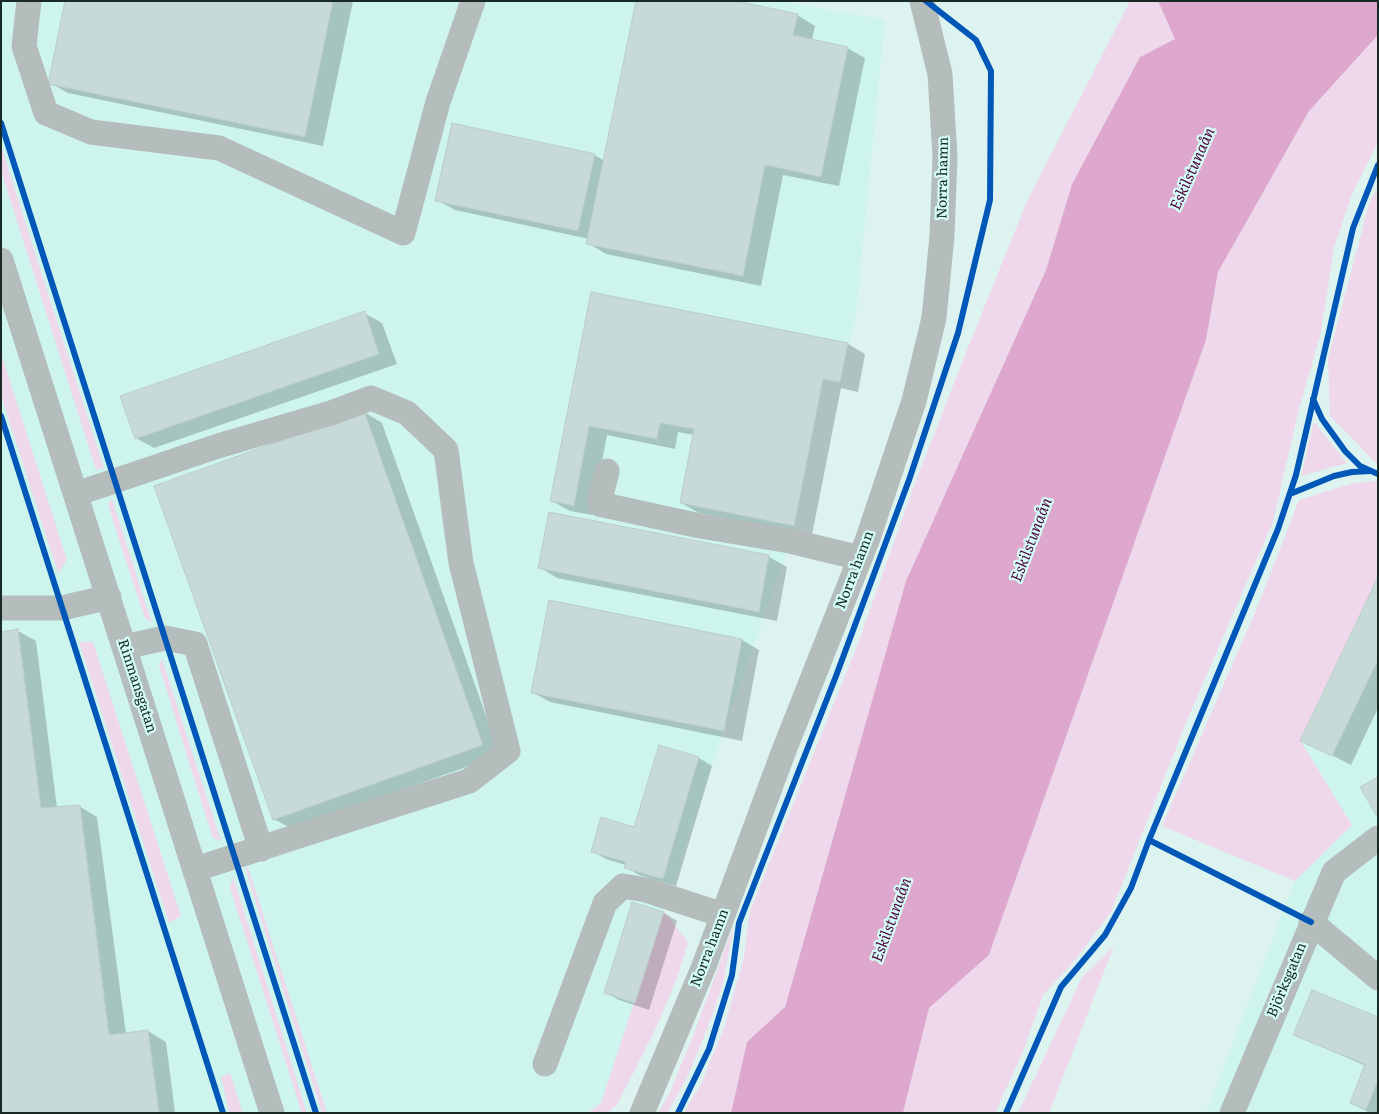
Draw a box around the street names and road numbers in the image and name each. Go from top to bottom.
street label: Norra hamn [934,137,952,219]
street label: Norra hamn [832,529,878,611]
street label: Rinmansgatan [114,637,160,735]
street label: Norra hamn [687,907,733,989]
street label: Björksgatan [1264,940,1310,1020]

